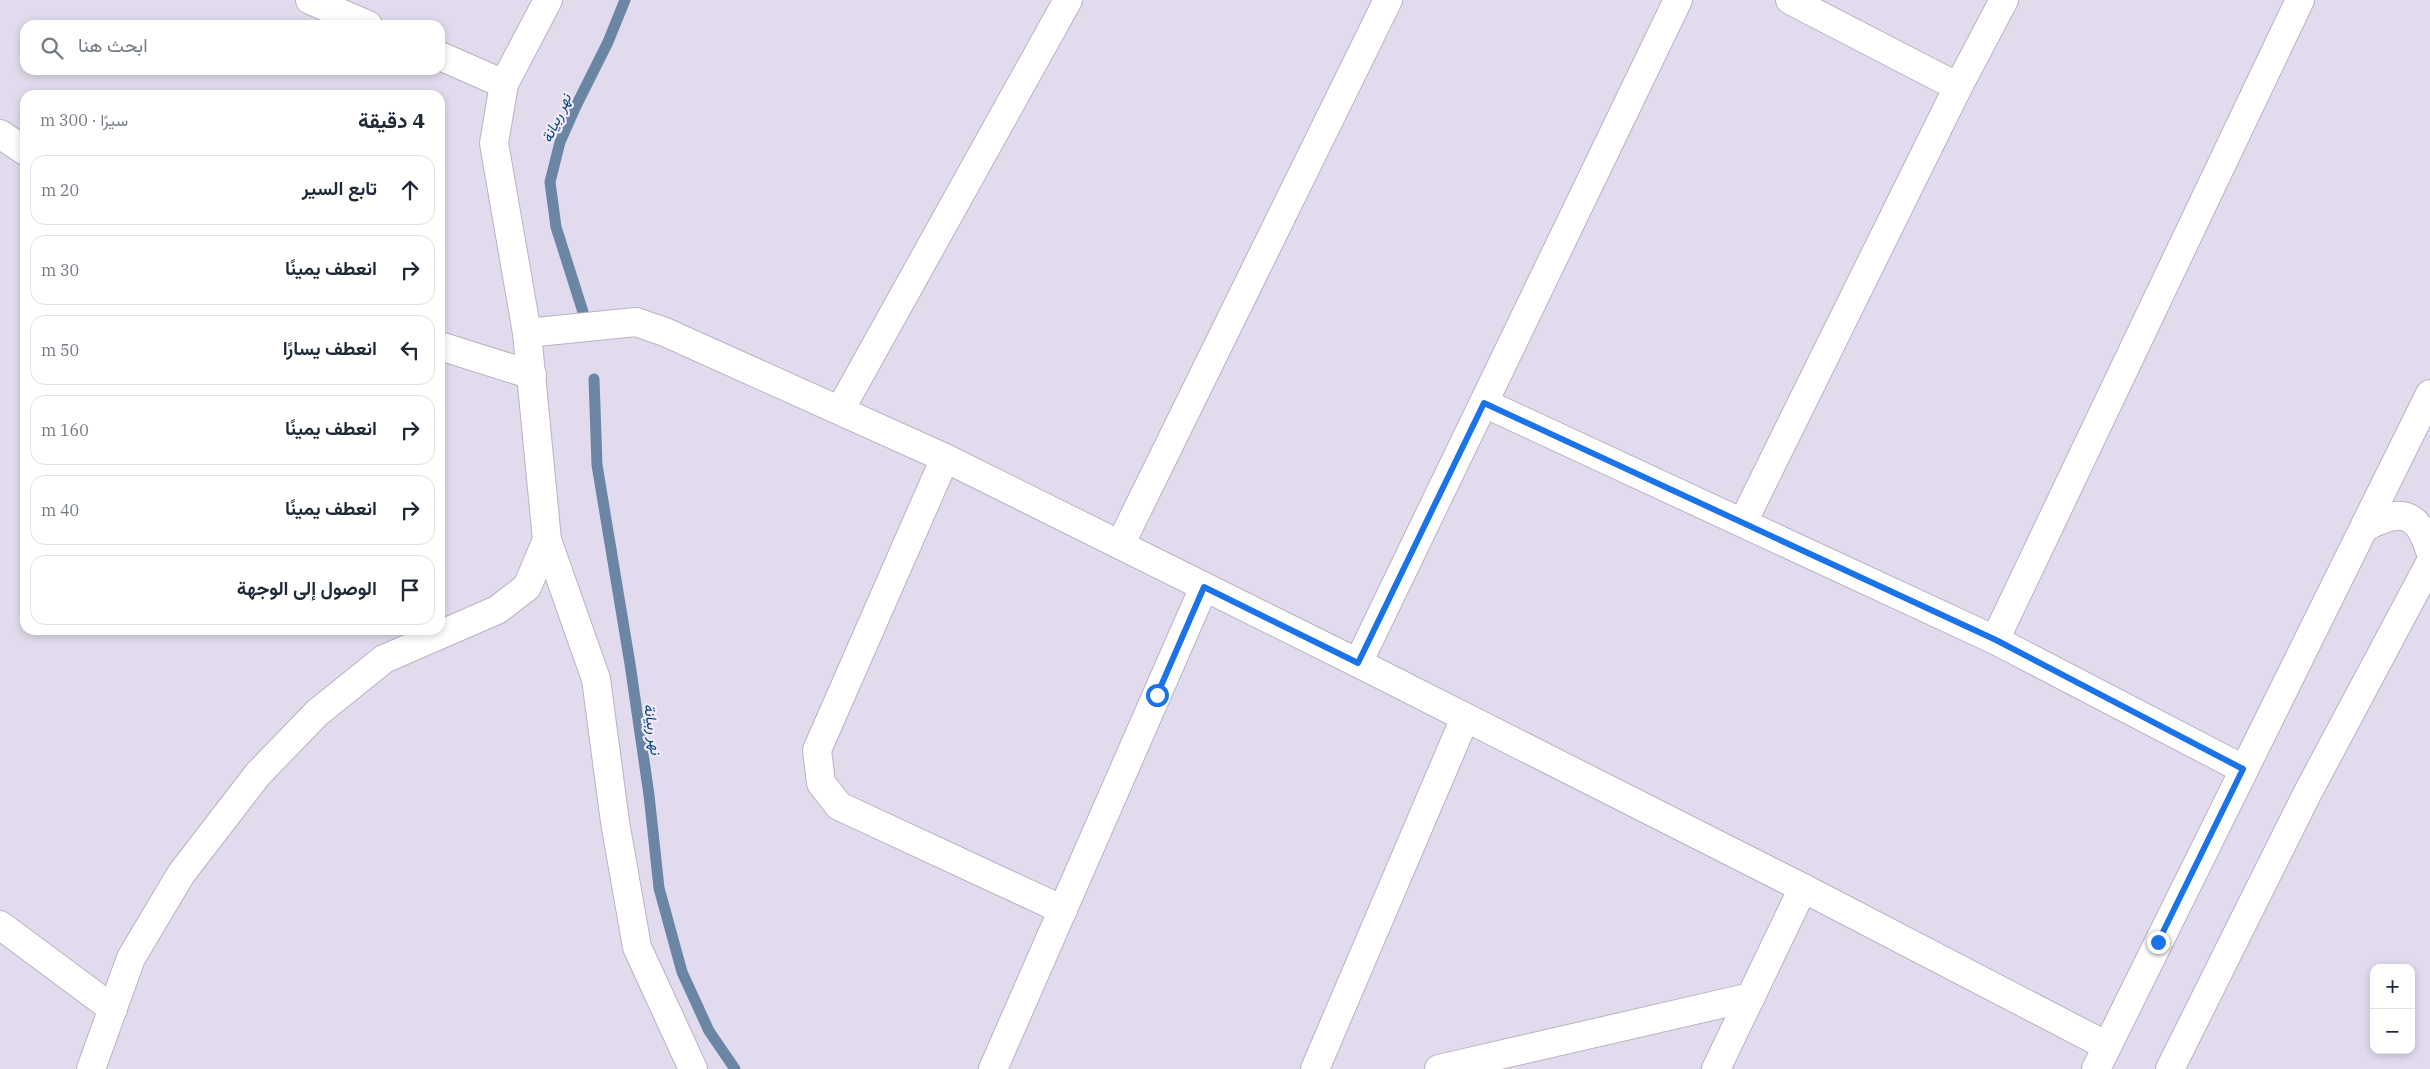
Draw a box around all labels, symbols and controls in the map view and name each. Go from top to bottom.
search box [20,20,445,75]
text: ابحث هنا [78,33,148,57]
icon: search [38,34,66,62]
water label: نهر ربيانة [537,90,575,145]
text: 4 دقيقة [358,106,425,134]
text: سيرًا · 300 m [40,110,128,130]
text: تابع السير [302,176,377,200]
icon: ahead [396,176,424,204]
text: 20 m [41,180,79,200]
text: انعطف يمينًا [285,256,377,280]
icon: right [396,256,424,284]
text: 30 m [41,260,79,280]
text: انعطف يسارًا [283,336,377,360]
icon: left [396,336,424,364]
text: 50 m [41,340,79,360]
text: انعطف يمينًا [285,416,377,440]
icon: right [396,416,424,444]
text: 160 m [41,420,89,440]
text: انعطف يمينًا [285,496,377,520]
icon: right [396,496,424,524]
text: 40 m [41,500,79,520]
text: الوصول إلى الوجهة [237,576,377,600]
icon: arrive [396,576,424,604]
route start [1146,684,1169,707]
water label: نهر ربيانة [640,702,666,756]
route end [2147,931,2170,954]
map controls [2370,964,2415,1054]
button: + [2370,964,2415,1009]
button: − [2370,1009,2415,1054]

